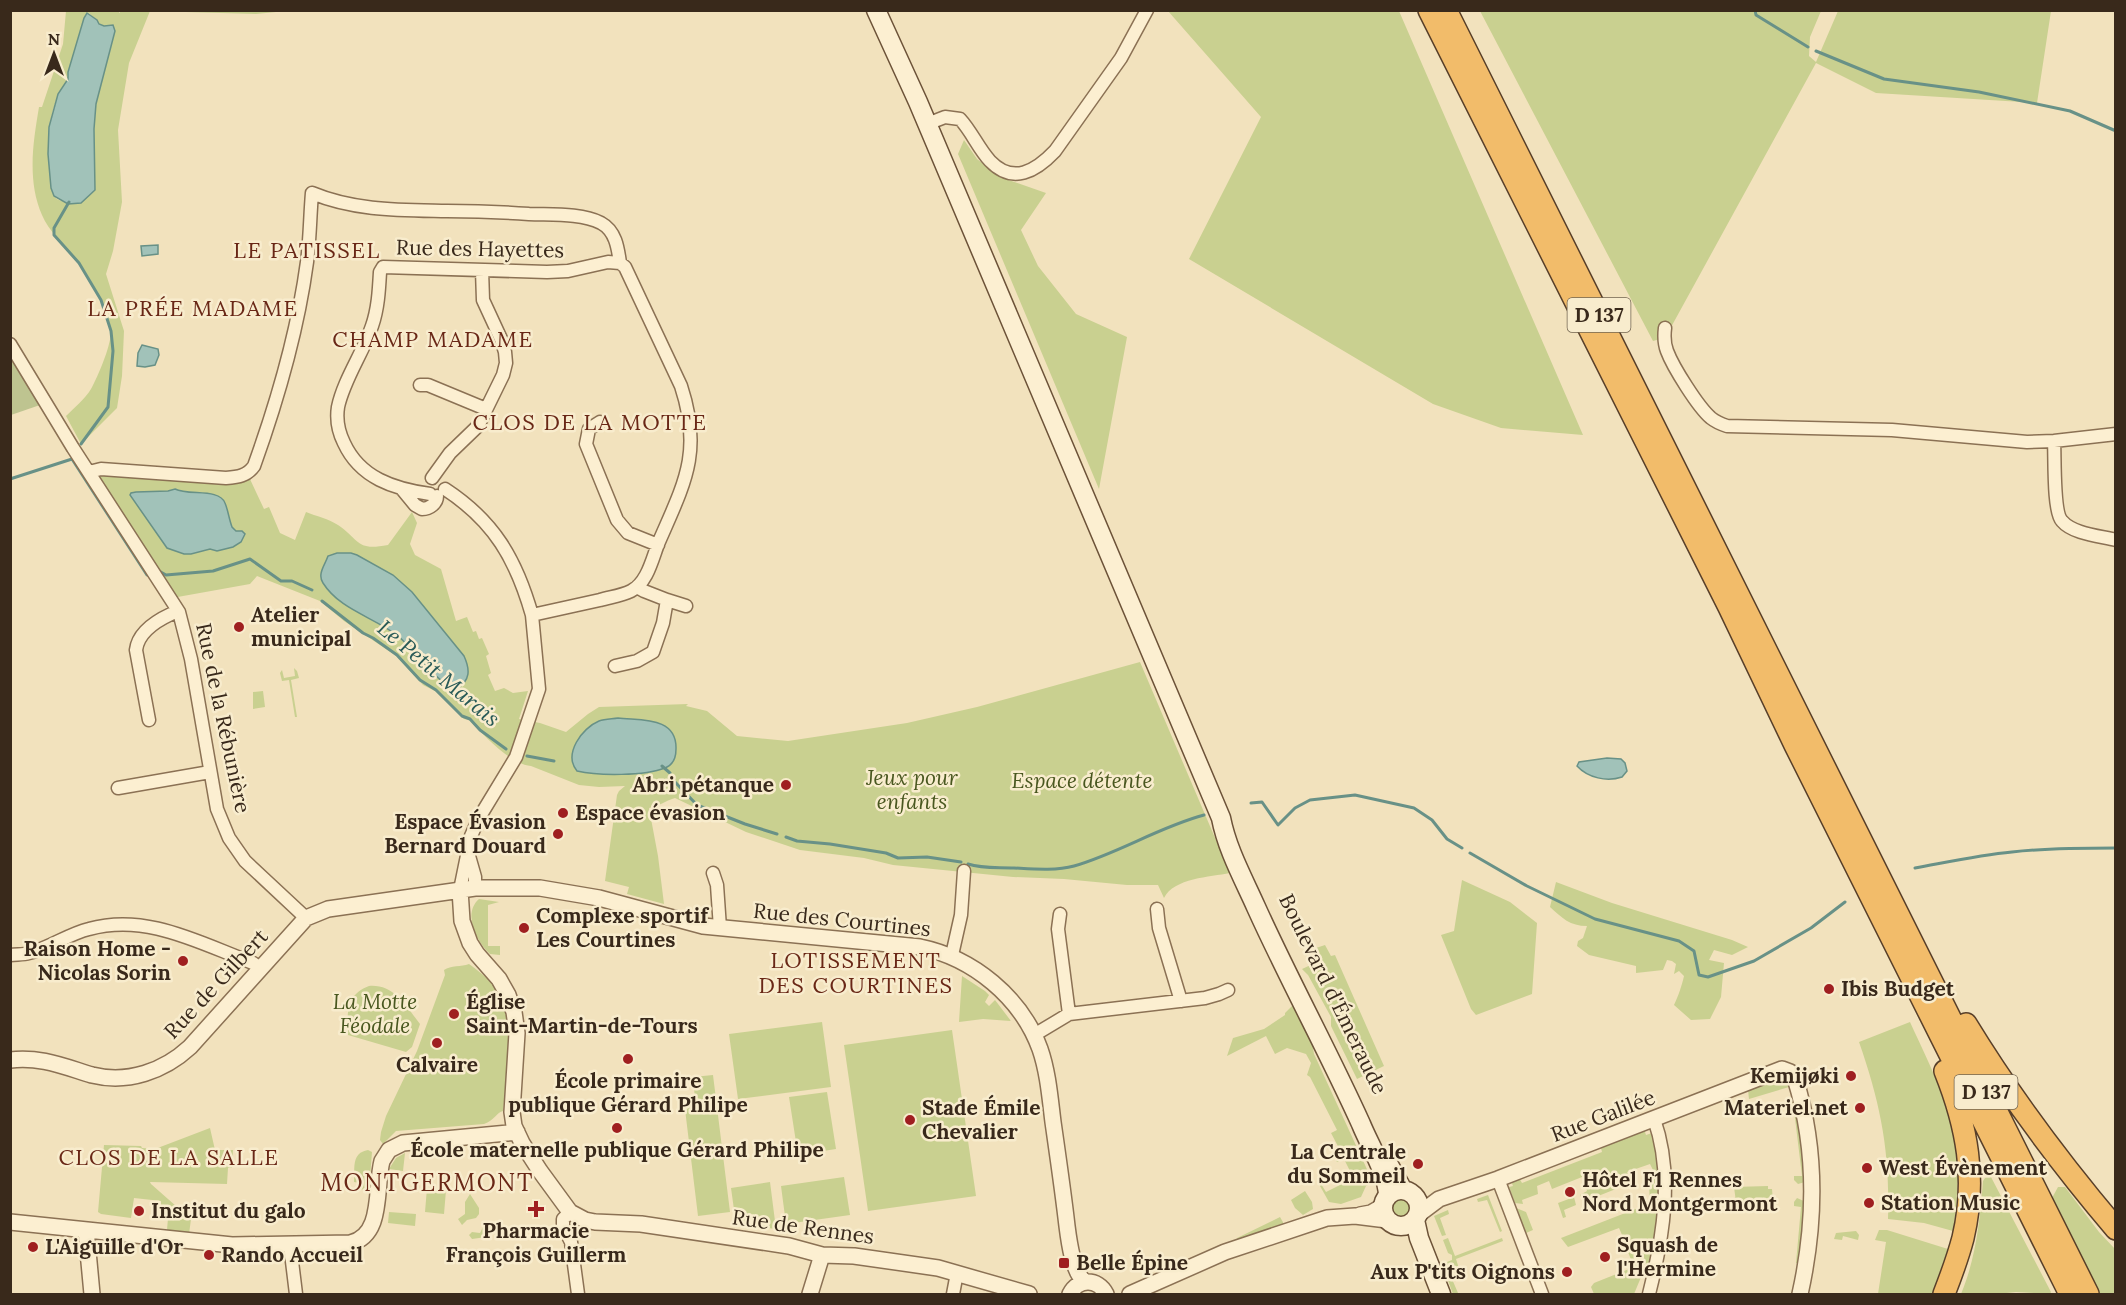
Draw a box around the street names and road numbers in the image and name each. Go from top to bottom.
street label: Rue des Hayettes [396,234,564,263]
road number: D 137 [1568,298,1630,332]
street label: Rue de la Rébunière [190,620,257,815]
street label: Boulevard d'Émeraude [1273,889,1394,1098]
street label: Rue des Courtines [752,897,932,942]
street label: Rue de Gilbert [158,922,274,1044]
road number: D 137 [1954,1075,2018,1109]
street label: Rue Galilée [1547,1083,1659,1148]
street label: Rue de Rennes [730,1203,876,1250]

